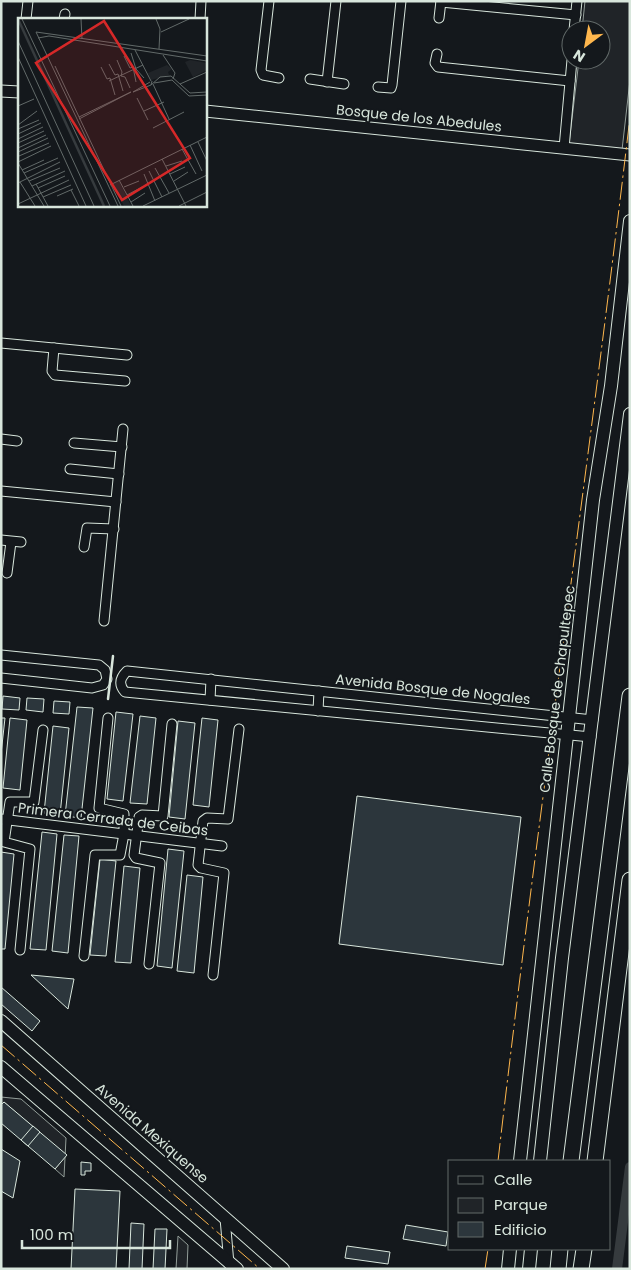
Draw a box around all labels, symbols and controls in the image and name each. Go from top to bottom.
inset map [18,18,206,206]
north arrow [561,20,611,70]
text: N [569,45,589,67]
street label: Bosque de los Abedules [335,99,503,137]
street label: Calle Bosque de Chapultepec [534,584,580,794]
street label: Avenida Bosque de Nogales [335,669,531,709]
street label: Primera Cerrada de Ceibas [17,797,209,841]
street label: Avenida Mexiquense [91,1078,213,1188]
legend [448,1160,611,1250]
text: Calle [494,1169,532,1190]
text: Parque [494,1194,547,1215]
scale bar [22,1218,170,1250]
text: Edificio [494,1219,547,1240]
text: 100 m [30,1224,73,1245]

